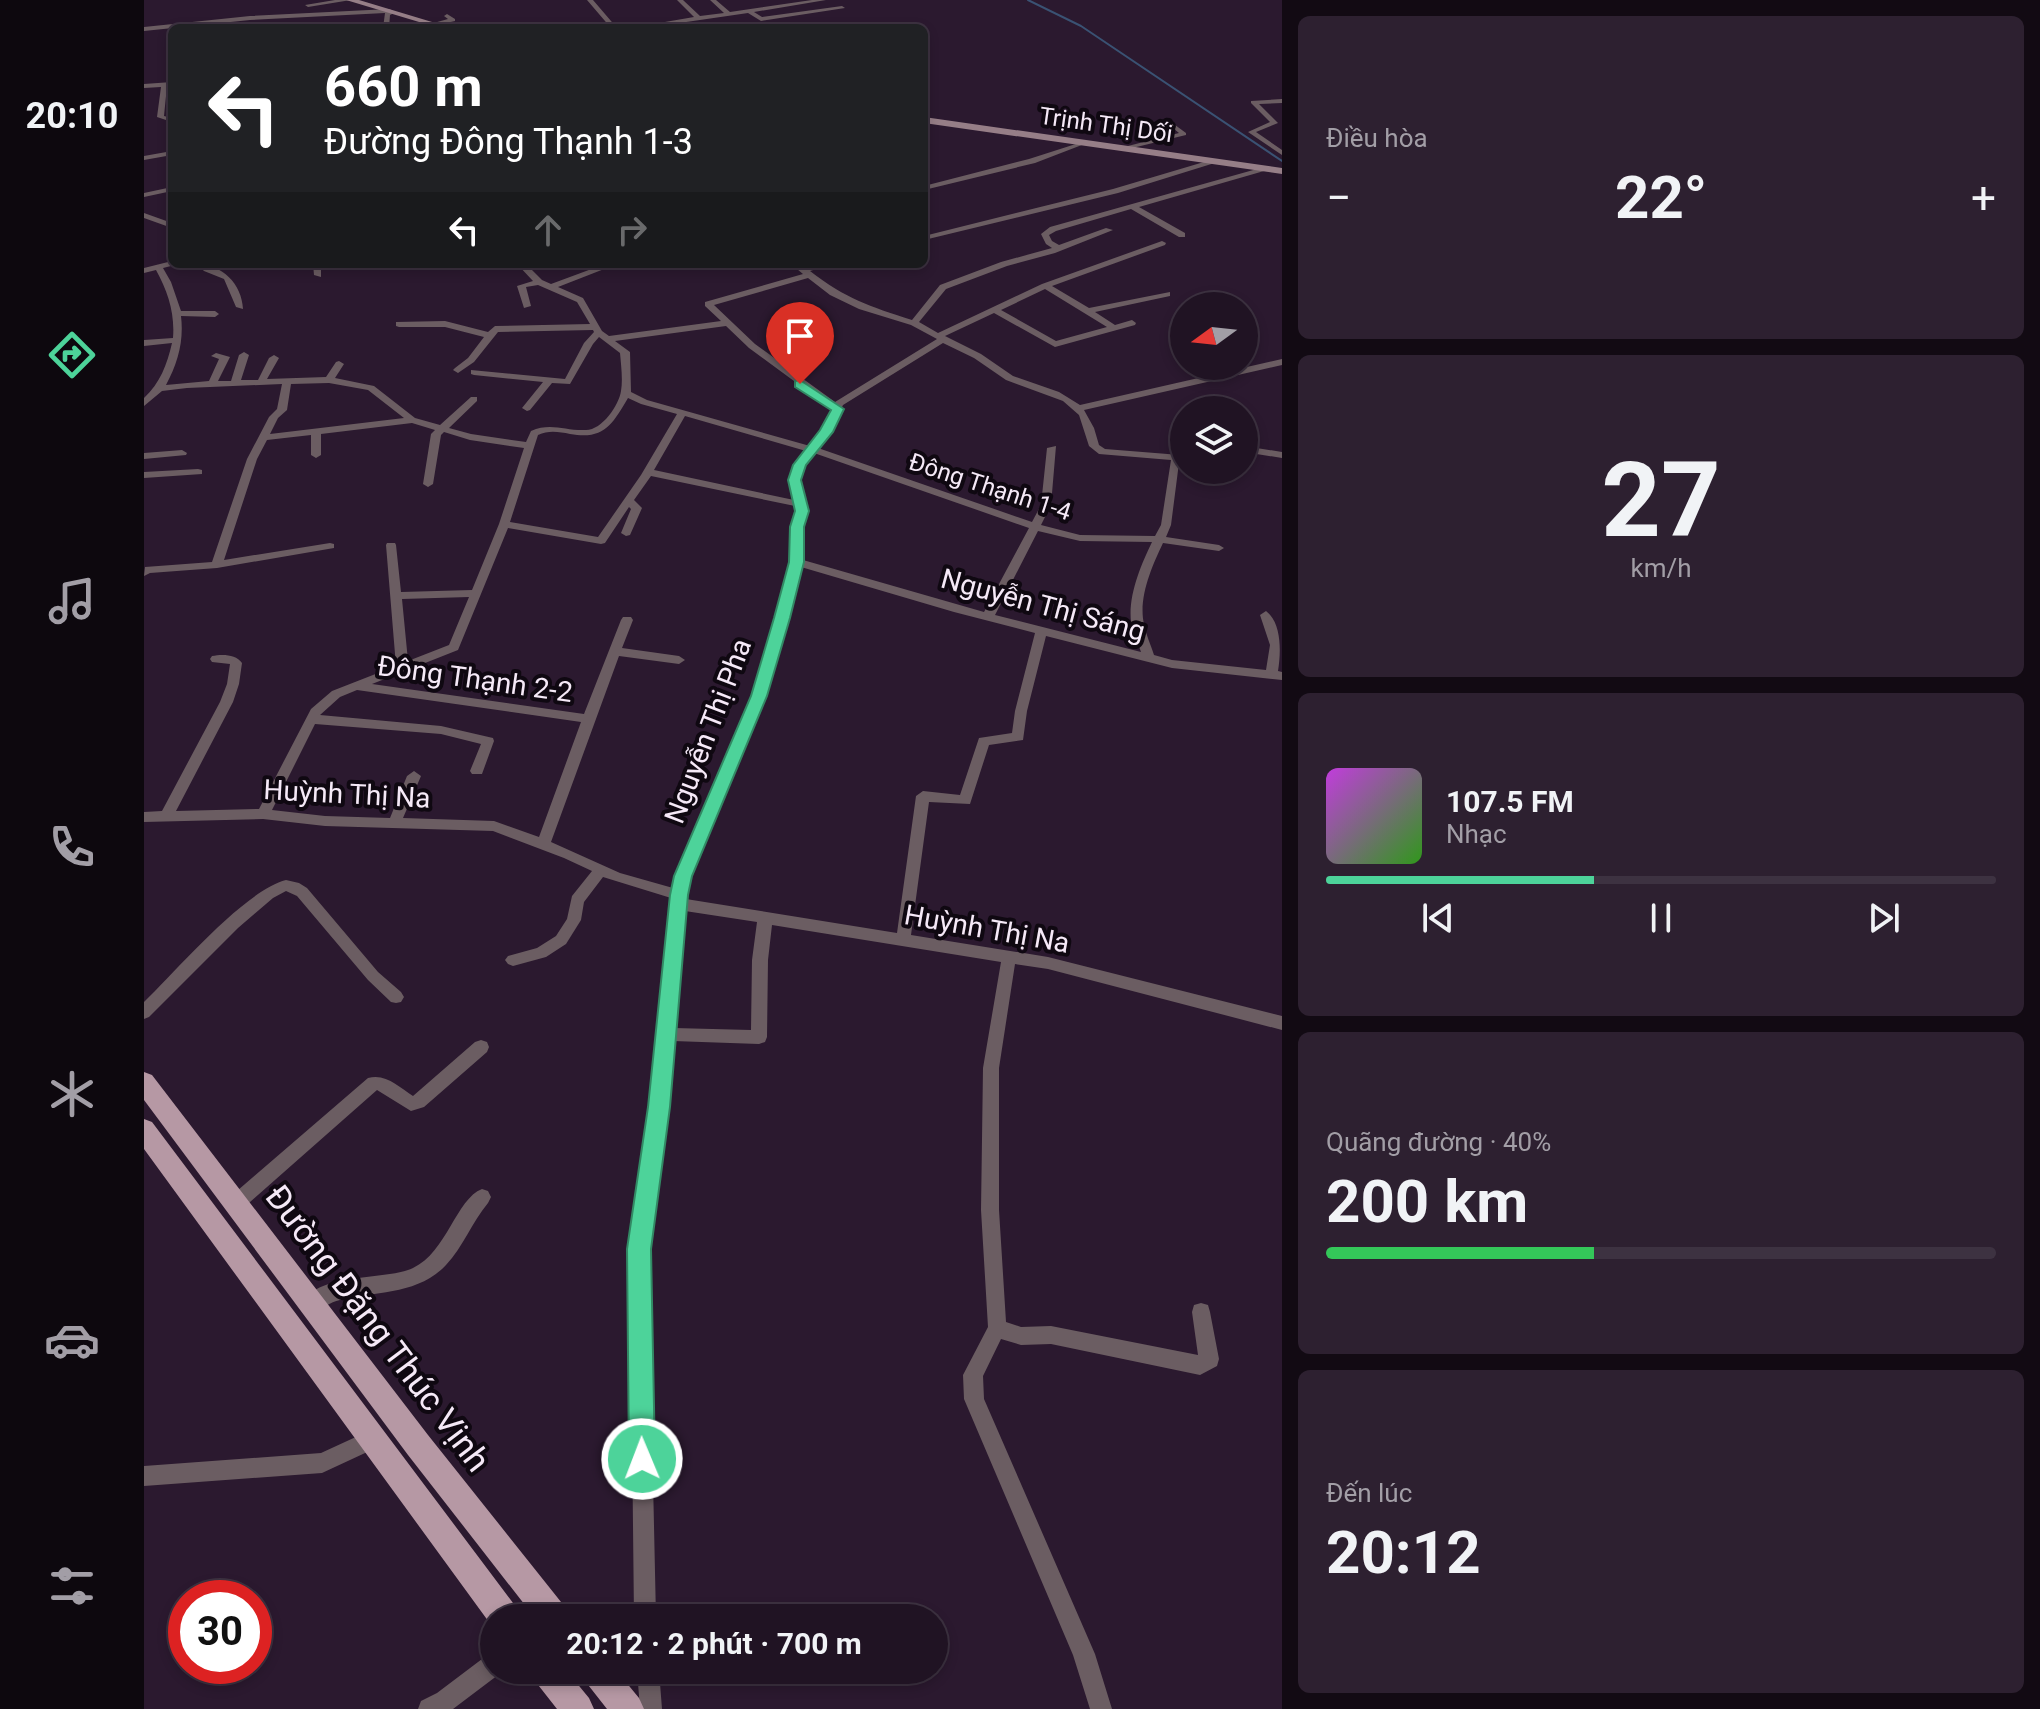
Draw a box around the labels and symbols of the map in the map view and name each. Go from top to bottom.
street label: Trịnh Thị Dối [1038,102,1174,148]
north arrow [1170,292,1258,380]
pin [766,302,834,384]
street label: Đông Thạnh 1-4 [905,448,1075,526]
street label: Nguyễn Thị Sáng [937,562,1149,648]
street label: Nguyễn Thị Pha [658,634,758,828]
street label: Đông Thạnh 2-2 [375,649,575,709]
street label: Huỳnh Thị Na [263,773,431,815]
street label: Huỳnh Thị Na [902,898,1072,960]
street label: Đường Đặng Thúc Vịnh [257,1177,499,1479]
position arrow [600,1417,684,1501]
speed limit sign: 30 [168,1580,272,1684]

